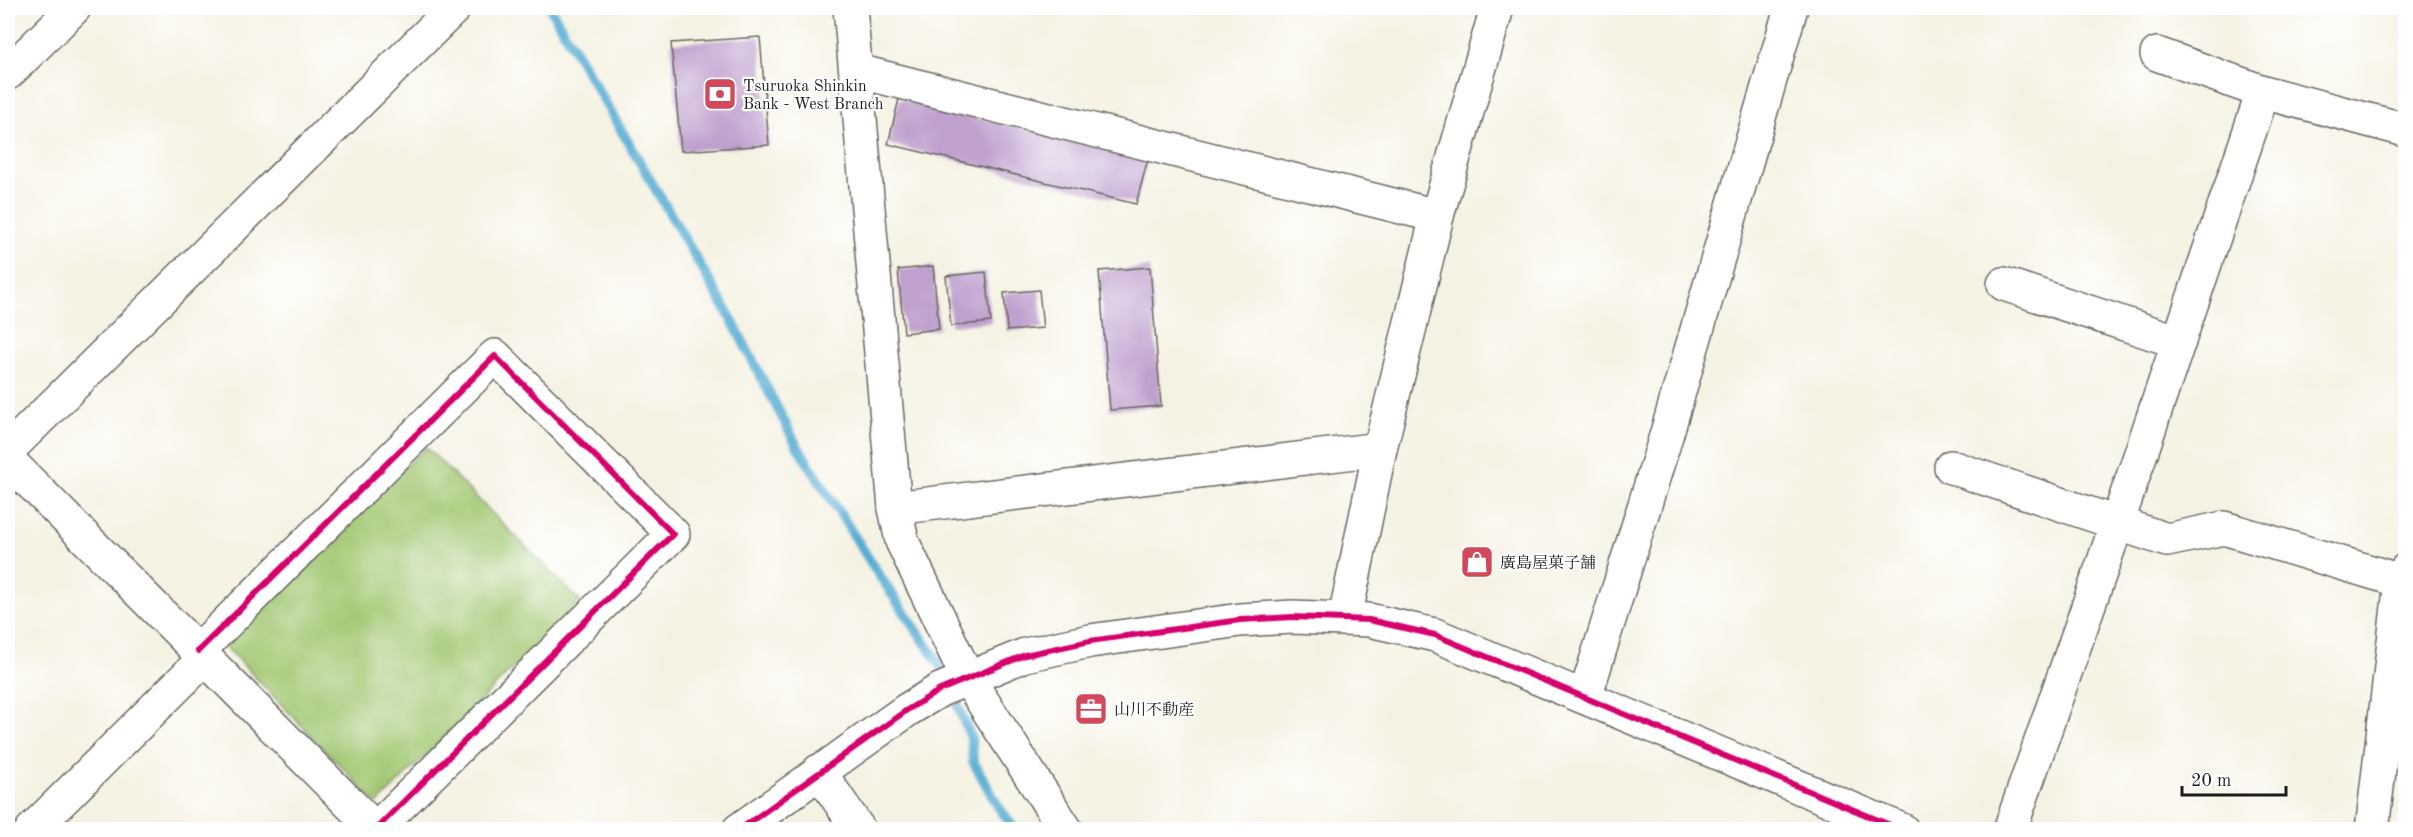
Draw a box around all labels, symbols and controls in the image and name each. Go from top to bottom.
bank icon: Tsuruoka Shinkin Bank - West Branch [702,76,738,112]
place label: Tsuruoka Shinkin Bank - West Branch [743,79,884,113]
shop icon: 廣島屋菓子舗 [1459,544,1495,580]
place label: 廣島屋菓子舗 [1500,554,1596,572]
office icon: 山川不動産 [1073,691,1109,727]
place label: 山川不動産 [1114,701,1194,719]
scale bar [2182,759,2286,797]
text: 20 m [2191,772,2231,790]

